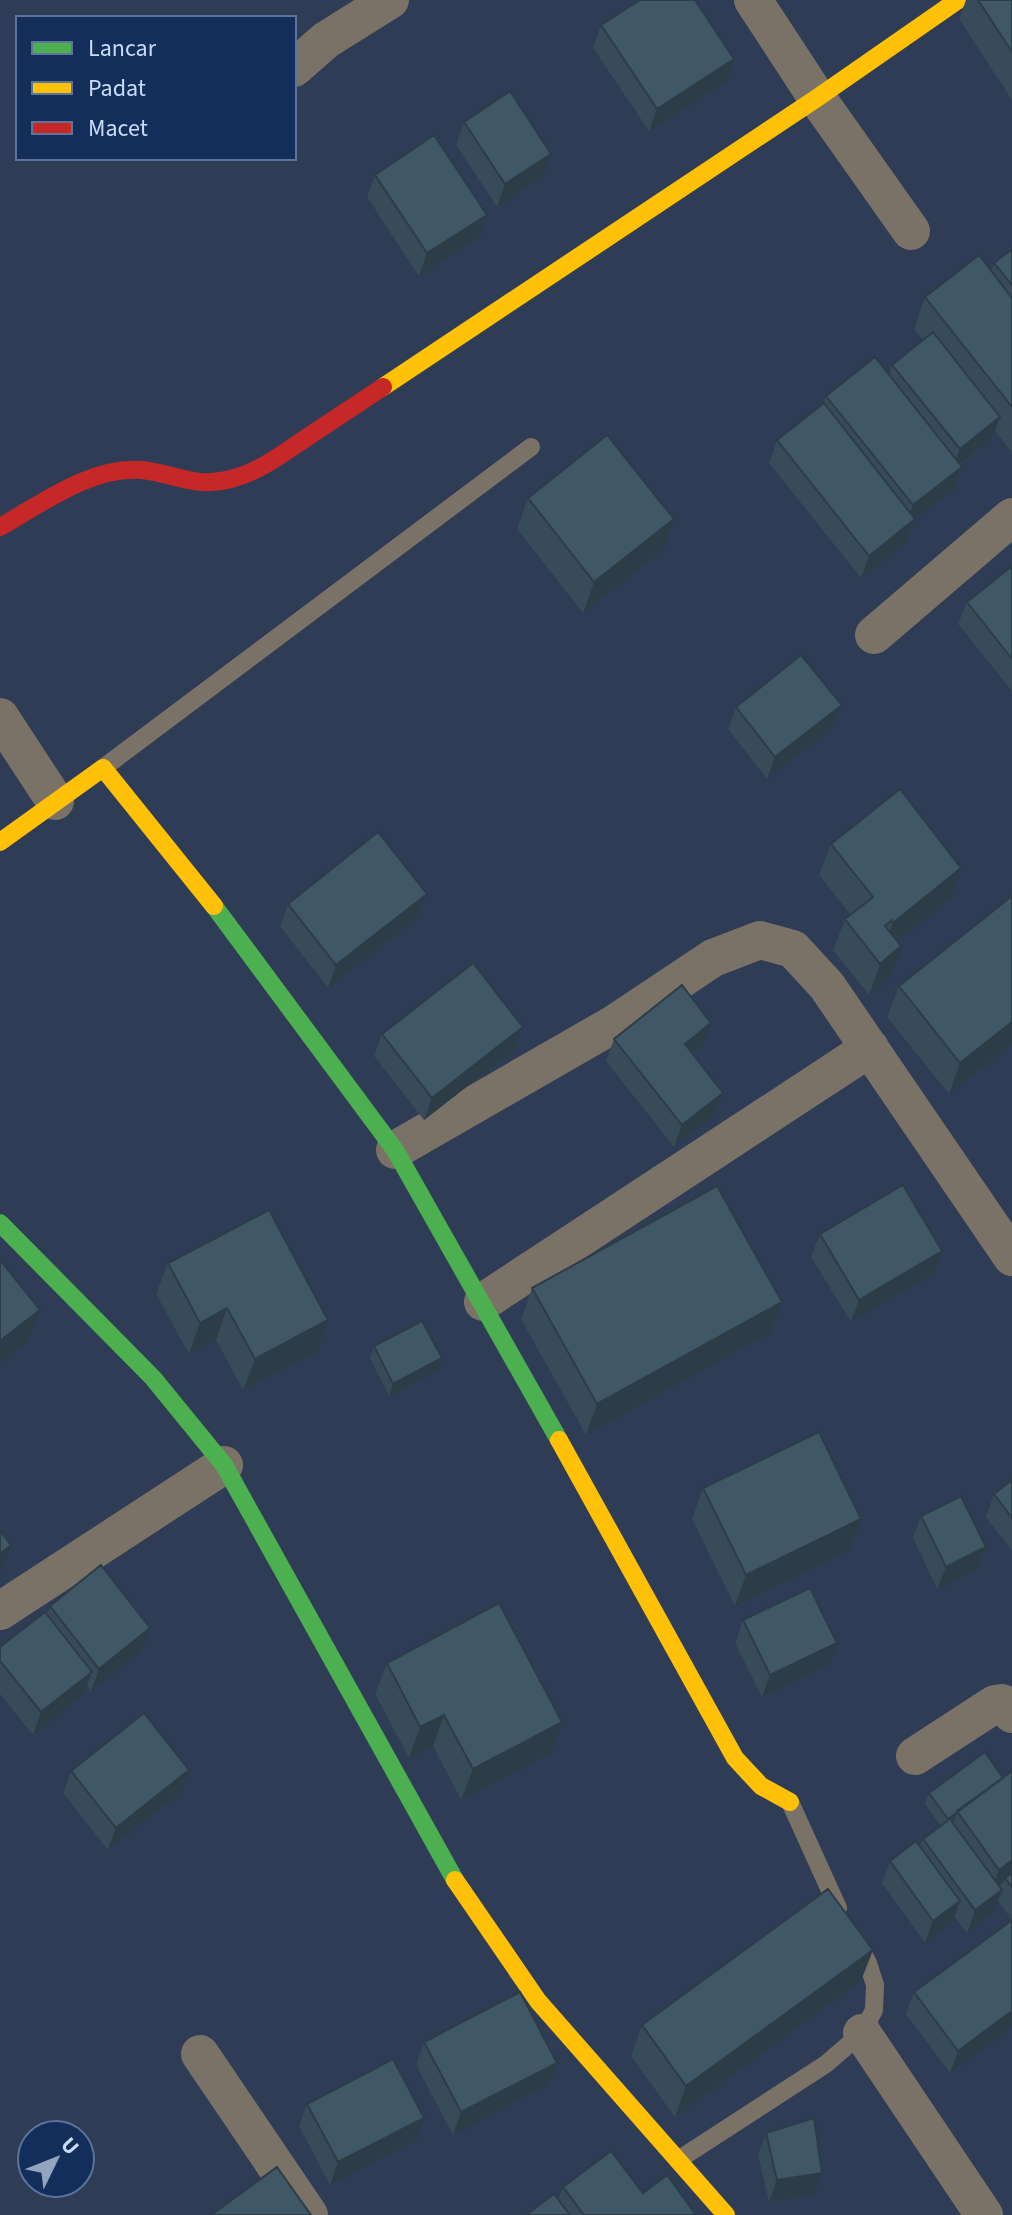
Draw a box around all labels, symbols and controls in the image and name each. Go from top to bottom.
legend [16,16,296,160]
text: Lancar [88,31,157,66]
text: Padat [88,71,146,106]
text: Macet [88,111,148,146]
north arrow [16,2119,96,2199]
text: U [53,2130,87,2162]

